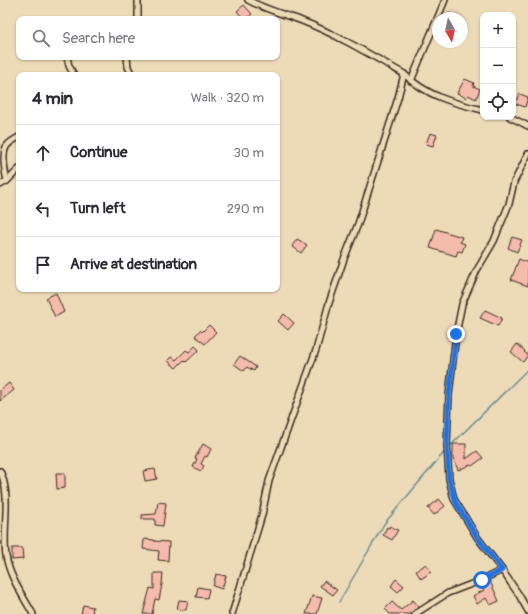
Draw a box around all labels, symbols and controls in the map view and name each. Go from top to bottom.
north arrow [432,12,468,48]
map controls [480,12,516,120]
button: + [480,12,516,48]
search box [16,16,280,60]
icon: search [30,27,52,49]
text: Search here [62,29,135,48]
button: − [480,48,516,84]
button: locate [480,84,516,120]
text: 4 min [32,88,73,109]
text: Walk · 320 m [191,90,264,106]
icon: ahead [32,142,54,164]
text: Continue [70,143,128,162]
text: 30 m [234,145,264,161]
icon: left [32,198,54,220]
text: Turn left [70,199,126,218]
text: 290 m [227,201,264,217]
icon: arrive [32,254,54,276]
text: Arrive at destination [70,255,197,274]
route end [447,325,465,343]
route start [473,571,491,589]

